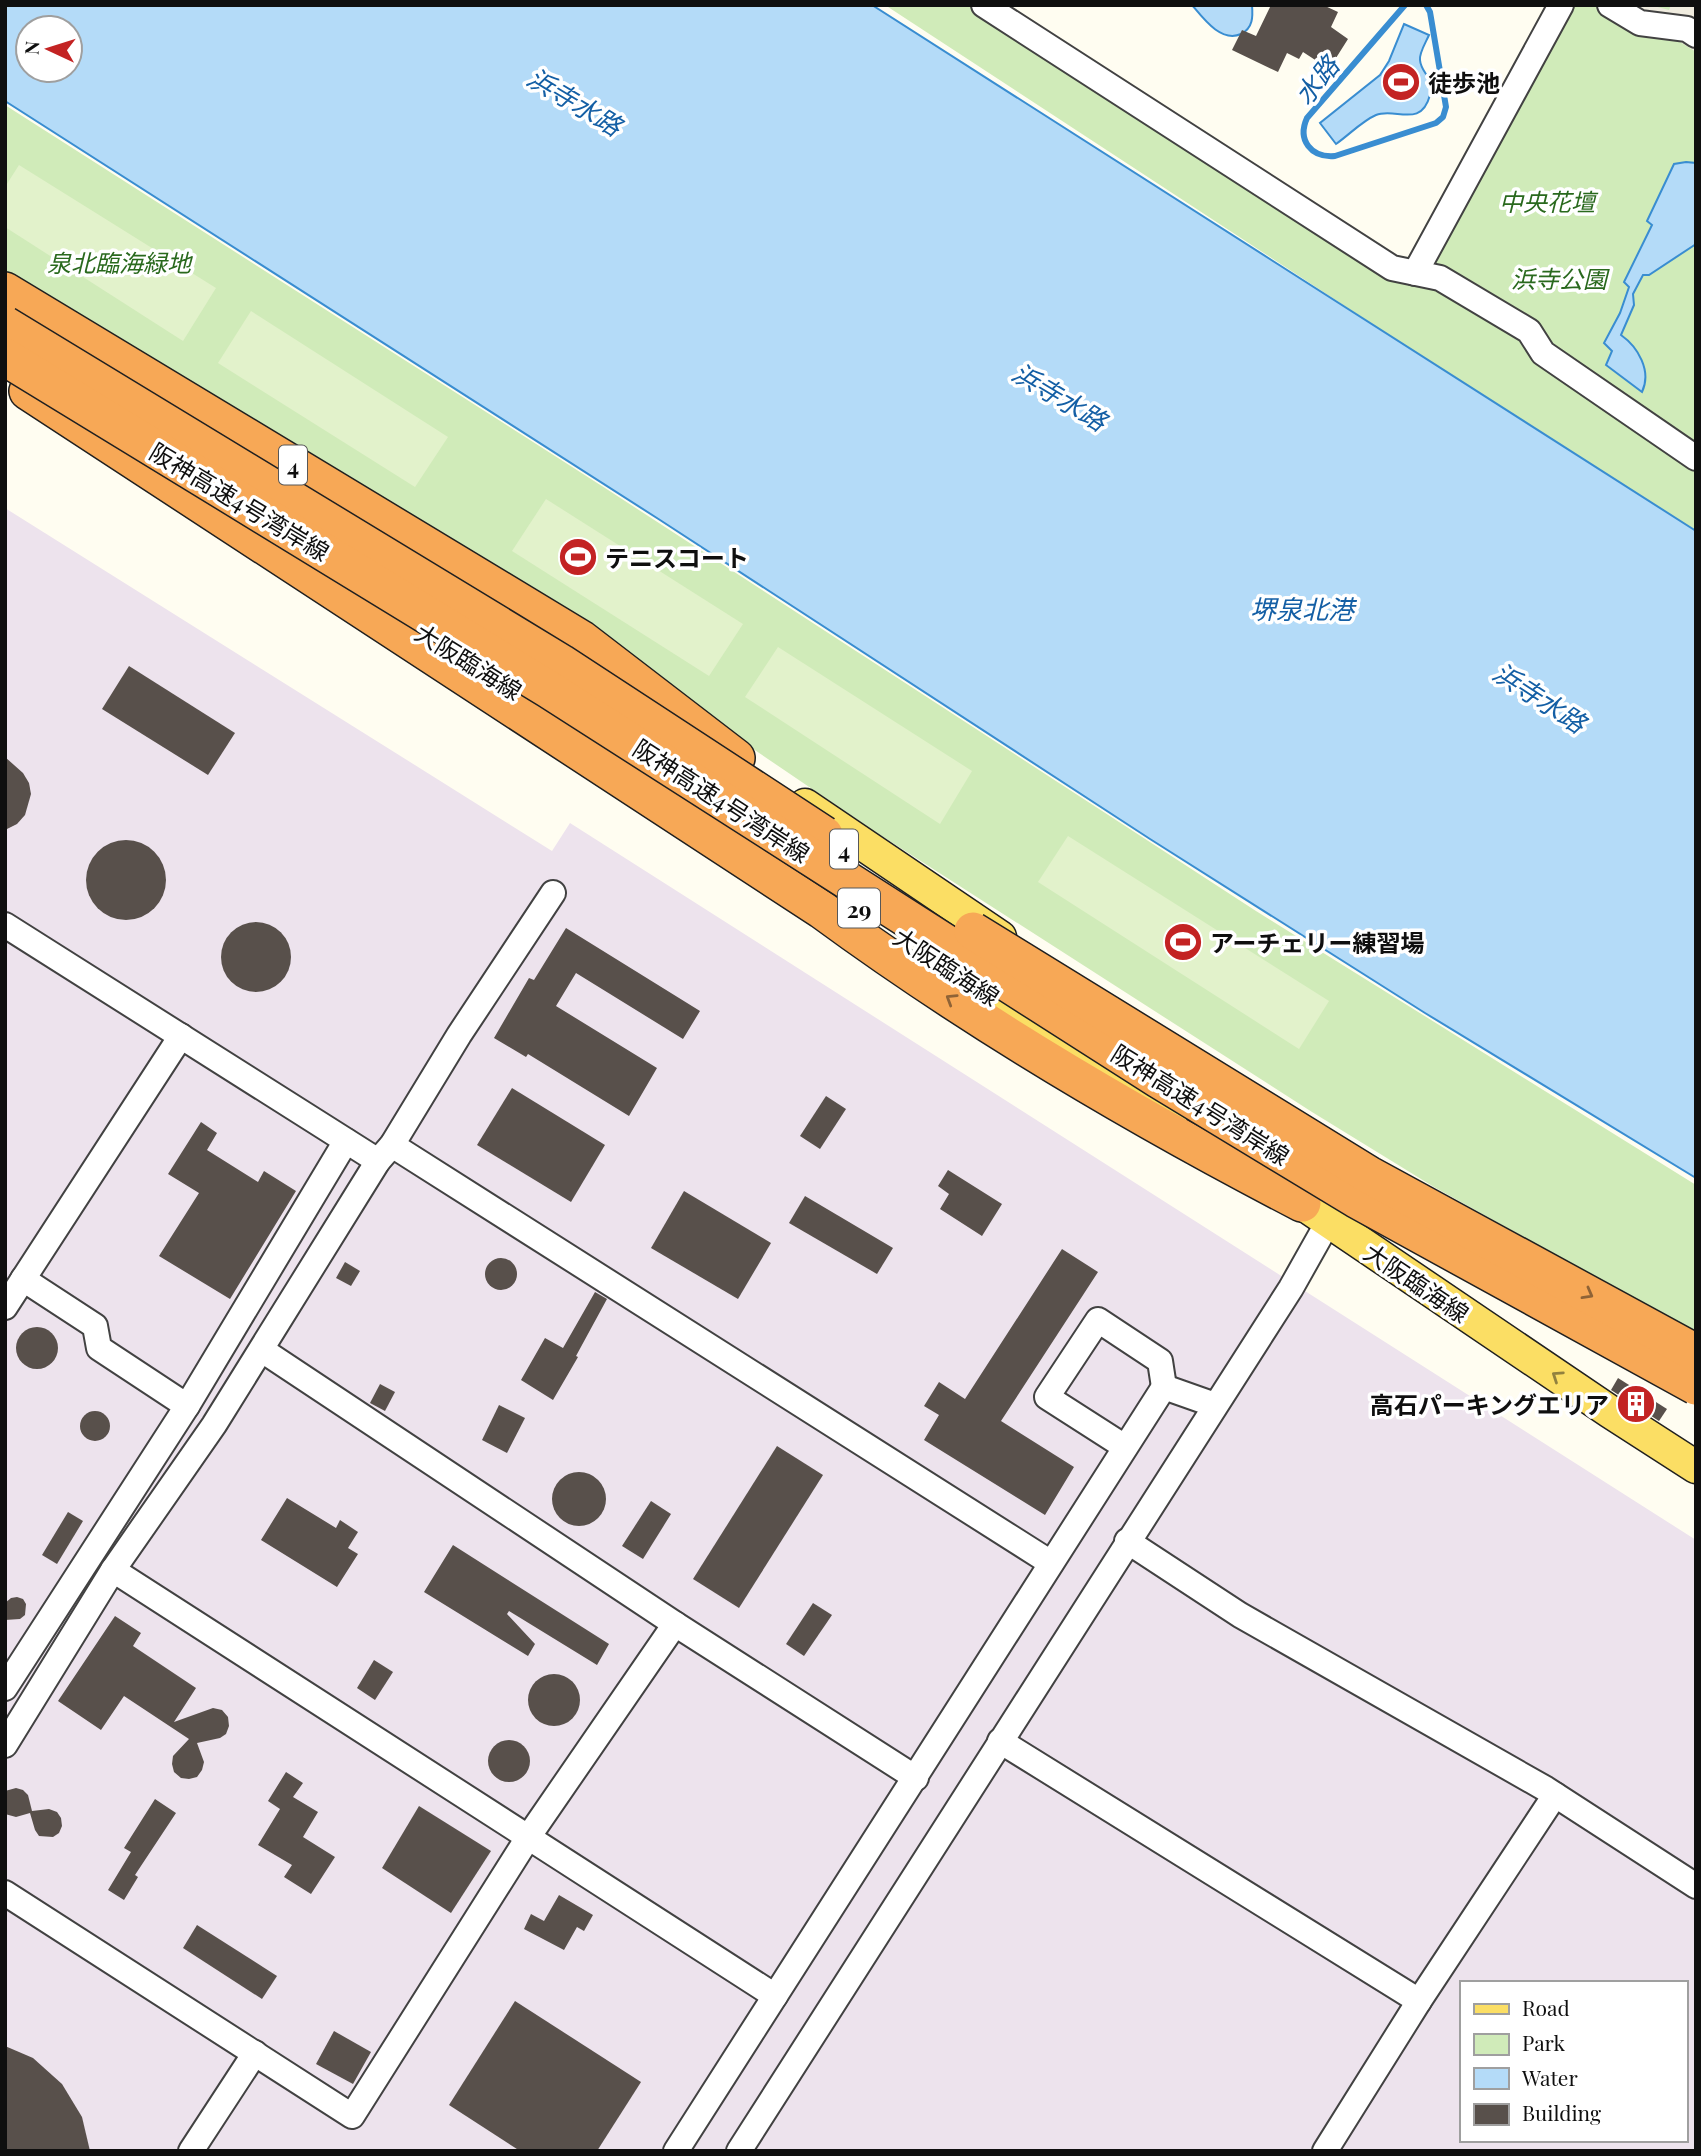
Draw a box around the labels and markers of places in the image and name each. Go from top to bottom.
sports icon: 徒歩池 [1380,61,1422,103]
place label: 徒歩池 [1428,66,1500,98]
sports icon: テニスコート [557,536,599,578]
place label: テニスコート [605,541,749,573]
sports icon: アーチェリー練習場 [1162,921,1204,963]
place label: アーチェリー練習場 [1210,926,1425,958]
building icon: 高石パーキングエリア [1615,1383,1657,1425]
place label: 高石パーキングエリア [1370,1388,1609,1420]

